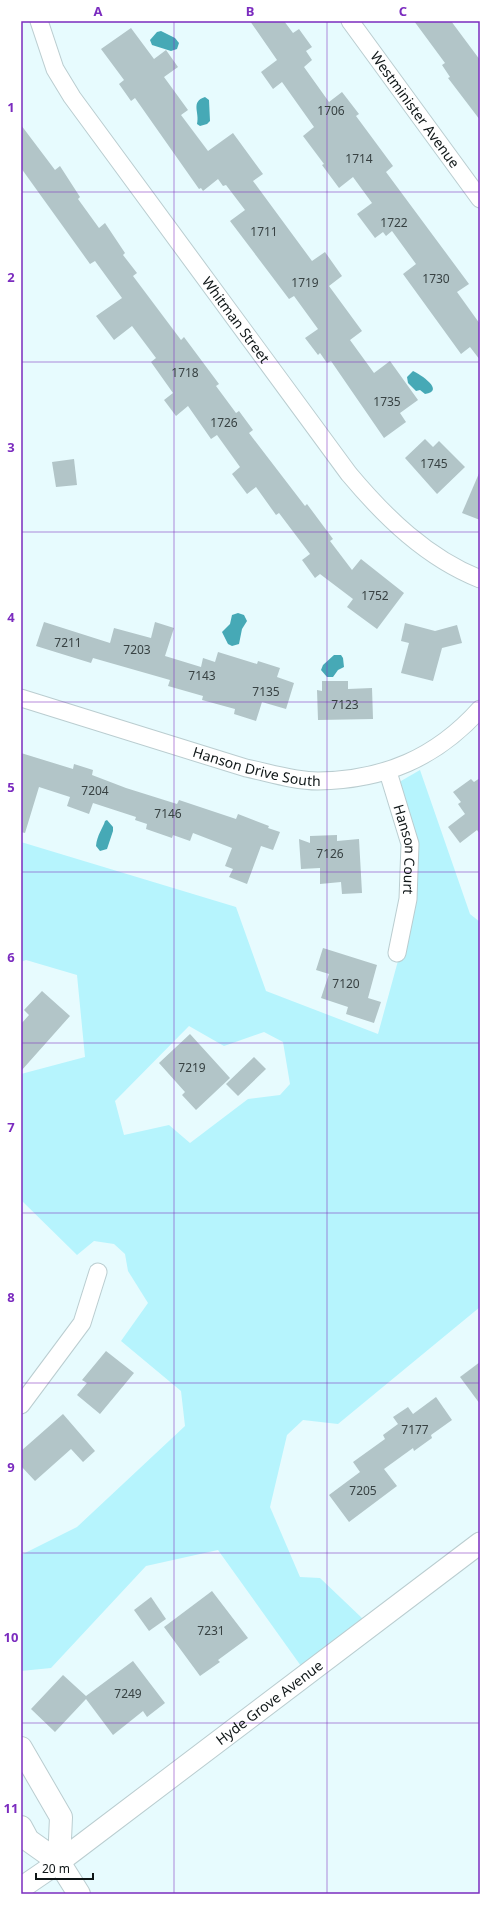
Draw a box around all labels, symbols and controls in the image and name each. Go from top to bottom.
text: A [94,2,103,20]
text: B [246,2,254,20]
text: C [399,2,407,20]
street label: Westminister Avenue [366,47,464,172]
text: 1 [7,98,15,116]
house number: 1706 [317,102,345,119]
house number: 1714 [345,150,373,167]
house number: 1722 [380,214,408,231]
house number: 1711 [250,223,278,240]
text: 2 [7,268,15,286]
house number: 1730 [422,270,450,287]
street label: Whitman Street [198,273,274,367]
house number: 1719 [291,274,319,291]
house number: 1718 [171,364,199,381]
house number: 1735 [373,393,401,410]
house number: 1726 [210,414,238,431]
text: 3 [7,438,15,456]
house number: 1745 [420,455,448,472]
house number: 1752 [361,587,389,604]
text: 4 [7,608,15,626]
house number: 7211 [54,634,82,651]
house number: 7203 [123,641,151,658]
house number: 7143 [188,667,216,684]
house number: 7135 [252,683,280,700]
house number: 7123 [331,696,359,713]
street label: Hanson Drive South [191,742,321,790]
text: 5 [7,778,15,796]
house number: 7204 [81,782,109,799]
street label: Hanson Court [389,802,420,895]
house number: 7146 [154,805,182,822]
house number: 7126 [316,845,344,862]
text: 6 [7,948,15,966]
house number: 7120 [332,975,360,992]
house number: 7219 [178,1059,206,1076]
text: 7 [7,1118,15,1136]
text: 8 [7,1288,15,1306]
house number: 7177 [401,1421,429,1438]
text: 9 [7,1458,15,1476]
house number: 7205 [349,1482,377,1499]
house number: 7231 [197,1622,225,1639]
text: 10 [4,1628,18,1646]
street label: Hyde Grove Avenue [212,1655,326,1749]
house number: 7249 [114,1685,142,1702]
text: 11 [4,1799,18,1817]
scale bar [36,1855,93,1881]
text: 20 m [42,1860,70,1877]

